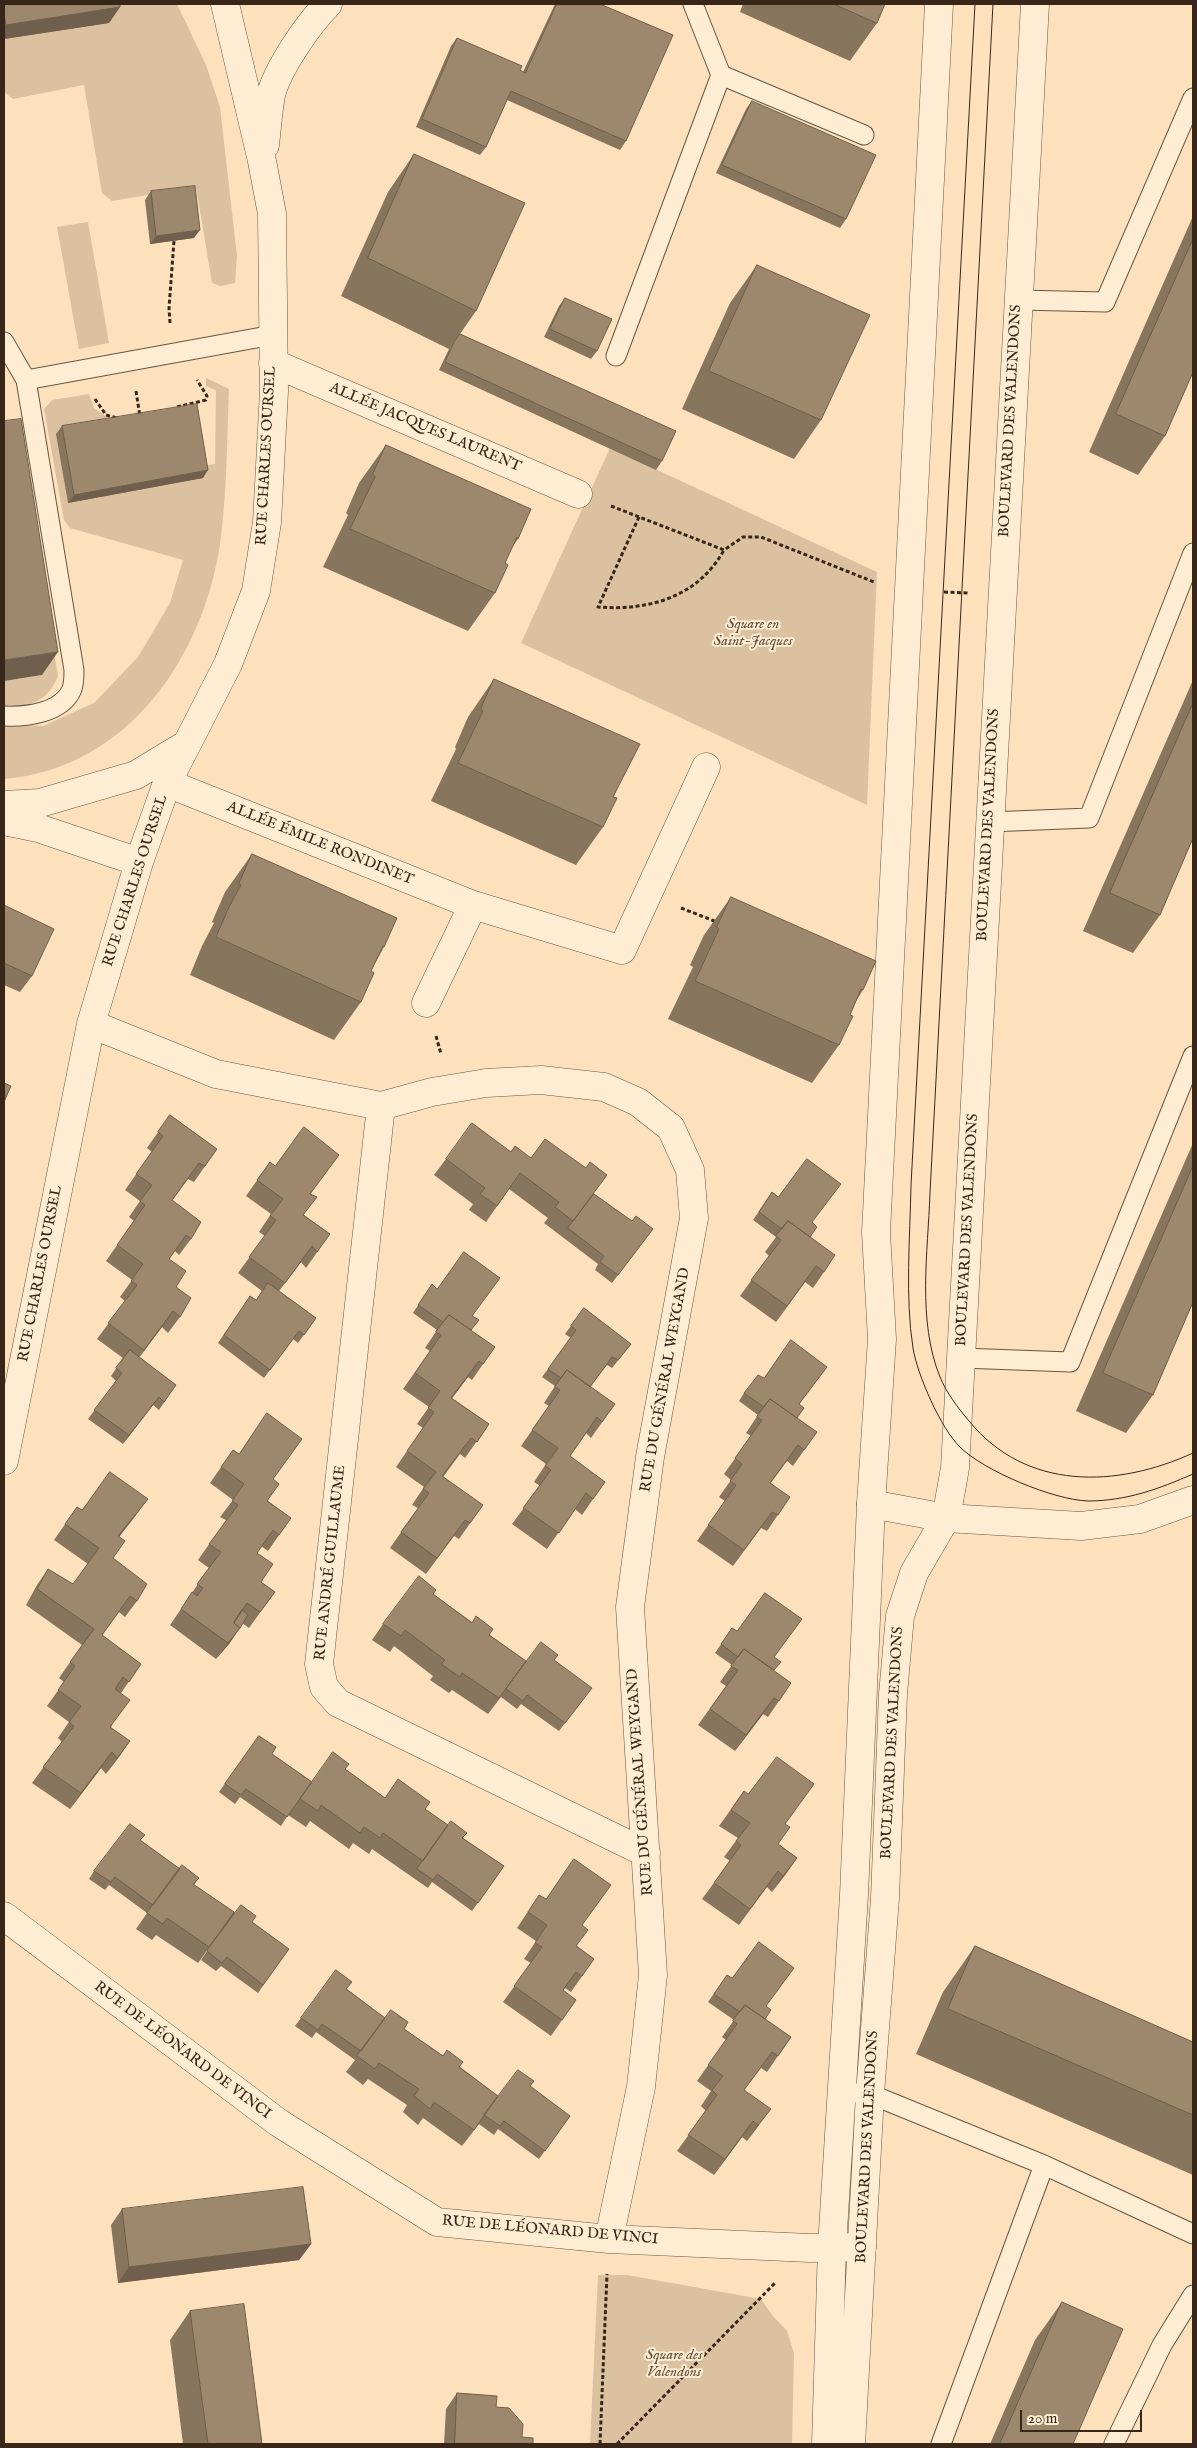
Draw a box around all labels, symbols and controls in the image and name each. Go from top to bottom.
street label: BOULEVARD DES VALENDONS [996,304,1026,538]
street label: RUE CHARLES OURSEL [253,366,281,546]
street label: ALLÉE JACQUES LAURENT [326,379,524,477]
park label: Square en Saint-Jacques [714,616,792,651]
street label: BOULEVARD DES VALENDONS [974,708,1004,942]
street label: RUE CHARLES OURSEL [100,793,172,969]
street label: ALLÉE ÉMILE RONDINET [224,798,416,890]
street label: BOULEVARD DES VALENDONS [953,1113,983,1347]
street label: RUE CHARLES OURSEL [15,1184,67,1364]
street label: RUE DU GÉNÉRAL WEYGAND [637,1266,695,1494]
street label: RUE ANDRÉ GUILLAUME [312,1464,350,1662]
street label: BOULEVARD DES VALENDONS [878,1626,908,1860]
street label: RUE DU GÉNÉRAL WEYGAND [624,1668,658,1896]
street label: RUE DE LÉONARD DE VINCI [90,1978,274,2124]
street label: BOULEVARD DES VALENDONS [853,2030,883,2264]
street label: RUE DE LÉONARD DE VINCI [441,2213,659,2249]
park label: Square des Valendons [645,2347,703,2382]
scale bar [1022,2400,1144,2432]
text: 20 m [1028,2409,1057,2428]

